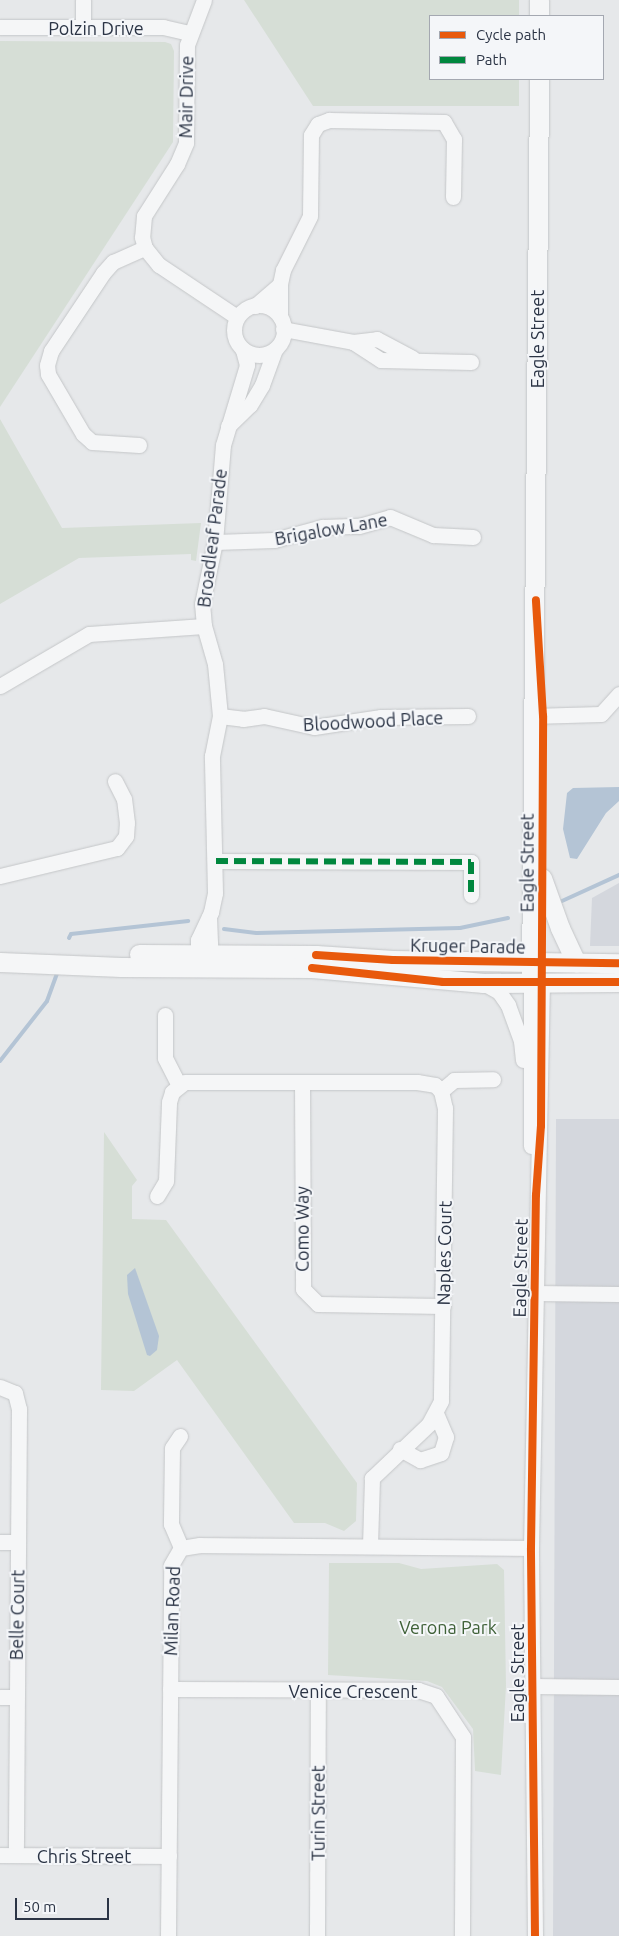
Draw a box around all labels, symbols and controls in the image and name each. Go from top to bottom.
legend [429,15,604,80]
street label: Polzin Drive [48,17,144,39]
text: Cycle path [476,26,546,43]
text: Path [476,51,507,68]
street label: Mair Drive [174,55,198,139]
street label: Eagle Street [526,290,548,388]
street label: Broadleaf Parade [193,467,231,609]
street label: Brigalow Lane [273,508,389,550]
street label: Bloodwood Place [302,707,444,735]
street label: Eagle Street [516,814,538,912]
street label: Kruger Parade [410,934,526,958]
street label: Como Way [291,1186,313,1272]
street label: Naples Court [432,1200,456,1306]
street label: Eagle Street [508,1218,532,1318]
street label: Milan Road [160,1566,184,1656]
street label: Belle Court [5,1570,29,1660]
park label: Verona Park [399,1616,497,1638]
street label: Eagle Street [506,1624,528,1722]
street label: Venice Crescent [289,1680,417,1702]
street label: Turin Street [307,1765,329,1861]
street label: Chris Street [37,1845,131,1867]
scale bar [18,1888,111,1920]
text: 50 m [23,1898,56,1915]

